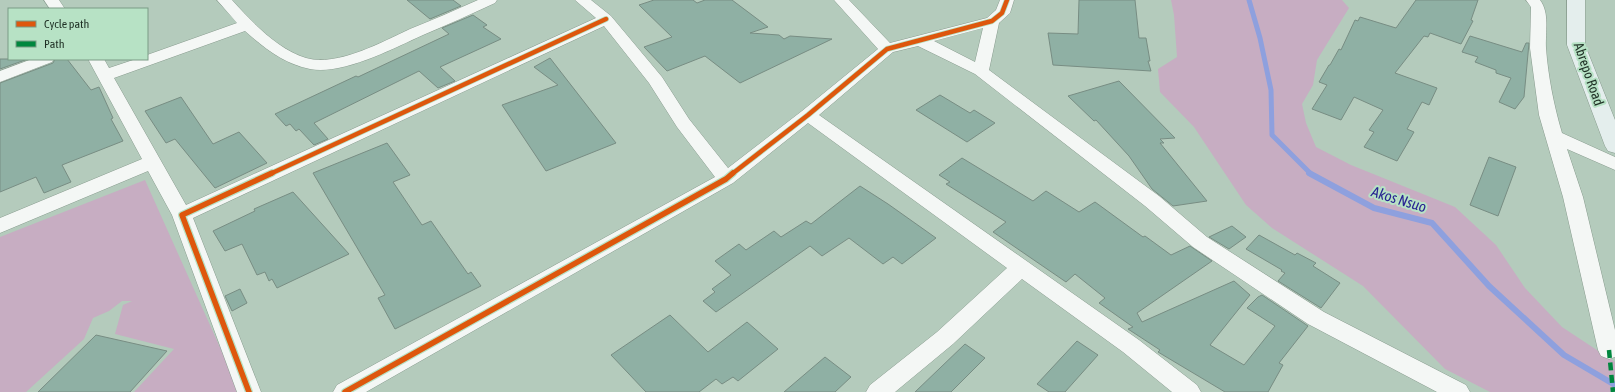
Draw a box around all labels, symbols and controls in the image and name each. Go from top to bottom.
legend [8,8,148,60]
text: Cycle path [44,17,89,31]
text: Path [44,37,65,51]
street label: Abrepo Road [1571,40,1607,108]
water label: Akos Nsuo [1369,182,1429,215]

